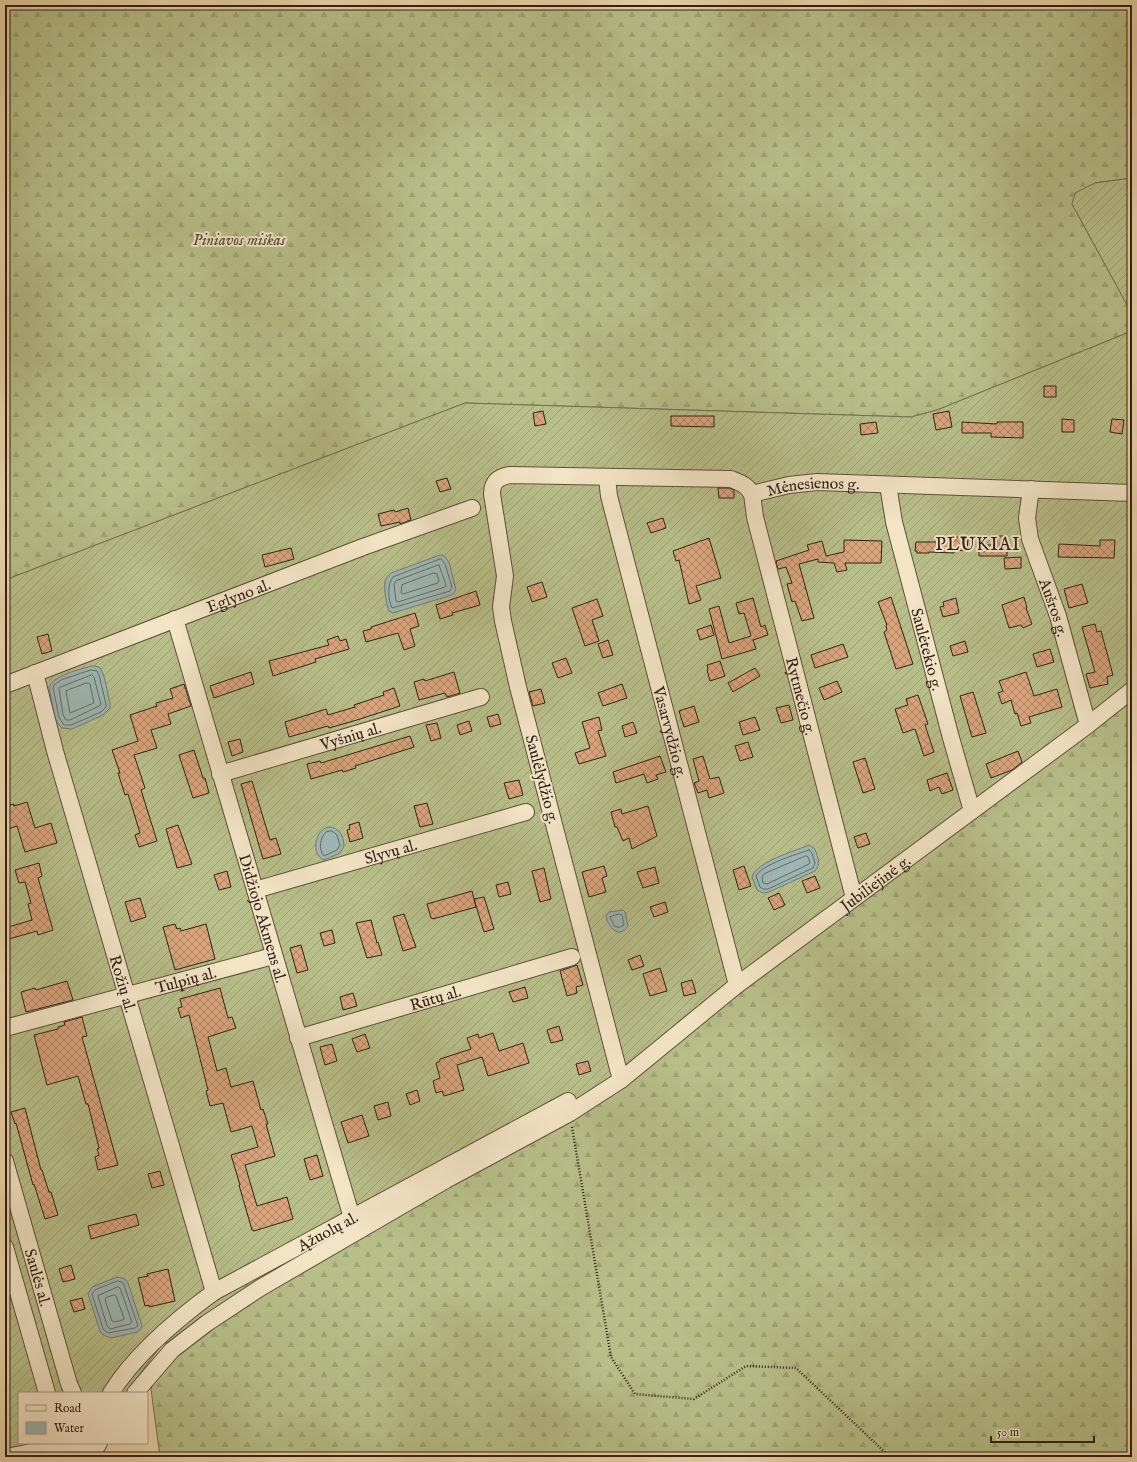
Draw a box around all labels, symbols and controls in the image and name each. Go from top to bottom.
park label: Piniavos miškas [193,231,286,251]
street label: Mėnesienos g. [765,474,860,502]
district label: PLUKIAI [935,534,1021,557]
street label: Aušros g. [1033,575,1071,639]
street label: Eglyno al. [204,576,274,618]
street label: Saulėtekio g. [905,606,946,693]
street label: Rytmečio g. [780,655,819,738]
street label: Vasarvydžio g. [647,684,690,780]
street label: Vyšnių al. [317,719,384,756]
street label: Saulėlydžio g. [520,733,563,826]
street label: Slyvų al. [362,836,420,870]
street label: Didžiojo Akmens al. [233,852,290,985]
street label: Jubiliejinė g. [836,852,915,918]
street label: Rožių al. [104,953,139,1015]
street label: Tulpių al. [153,964,219,999]
street label: Rūtų al. [408,982,464,1016]
street label: Ąžuolų al. [294,1208,362,1257]
street label: Saulės al. [19,1247,54,1309]
legend [18,1392,148,1444]
text: Road [54,1401,82,1416]
scale bar [991,1418,1094,1444]
text: Water [54,1421,85,1436]
text: 50 m [997,1425,1019,1440]

